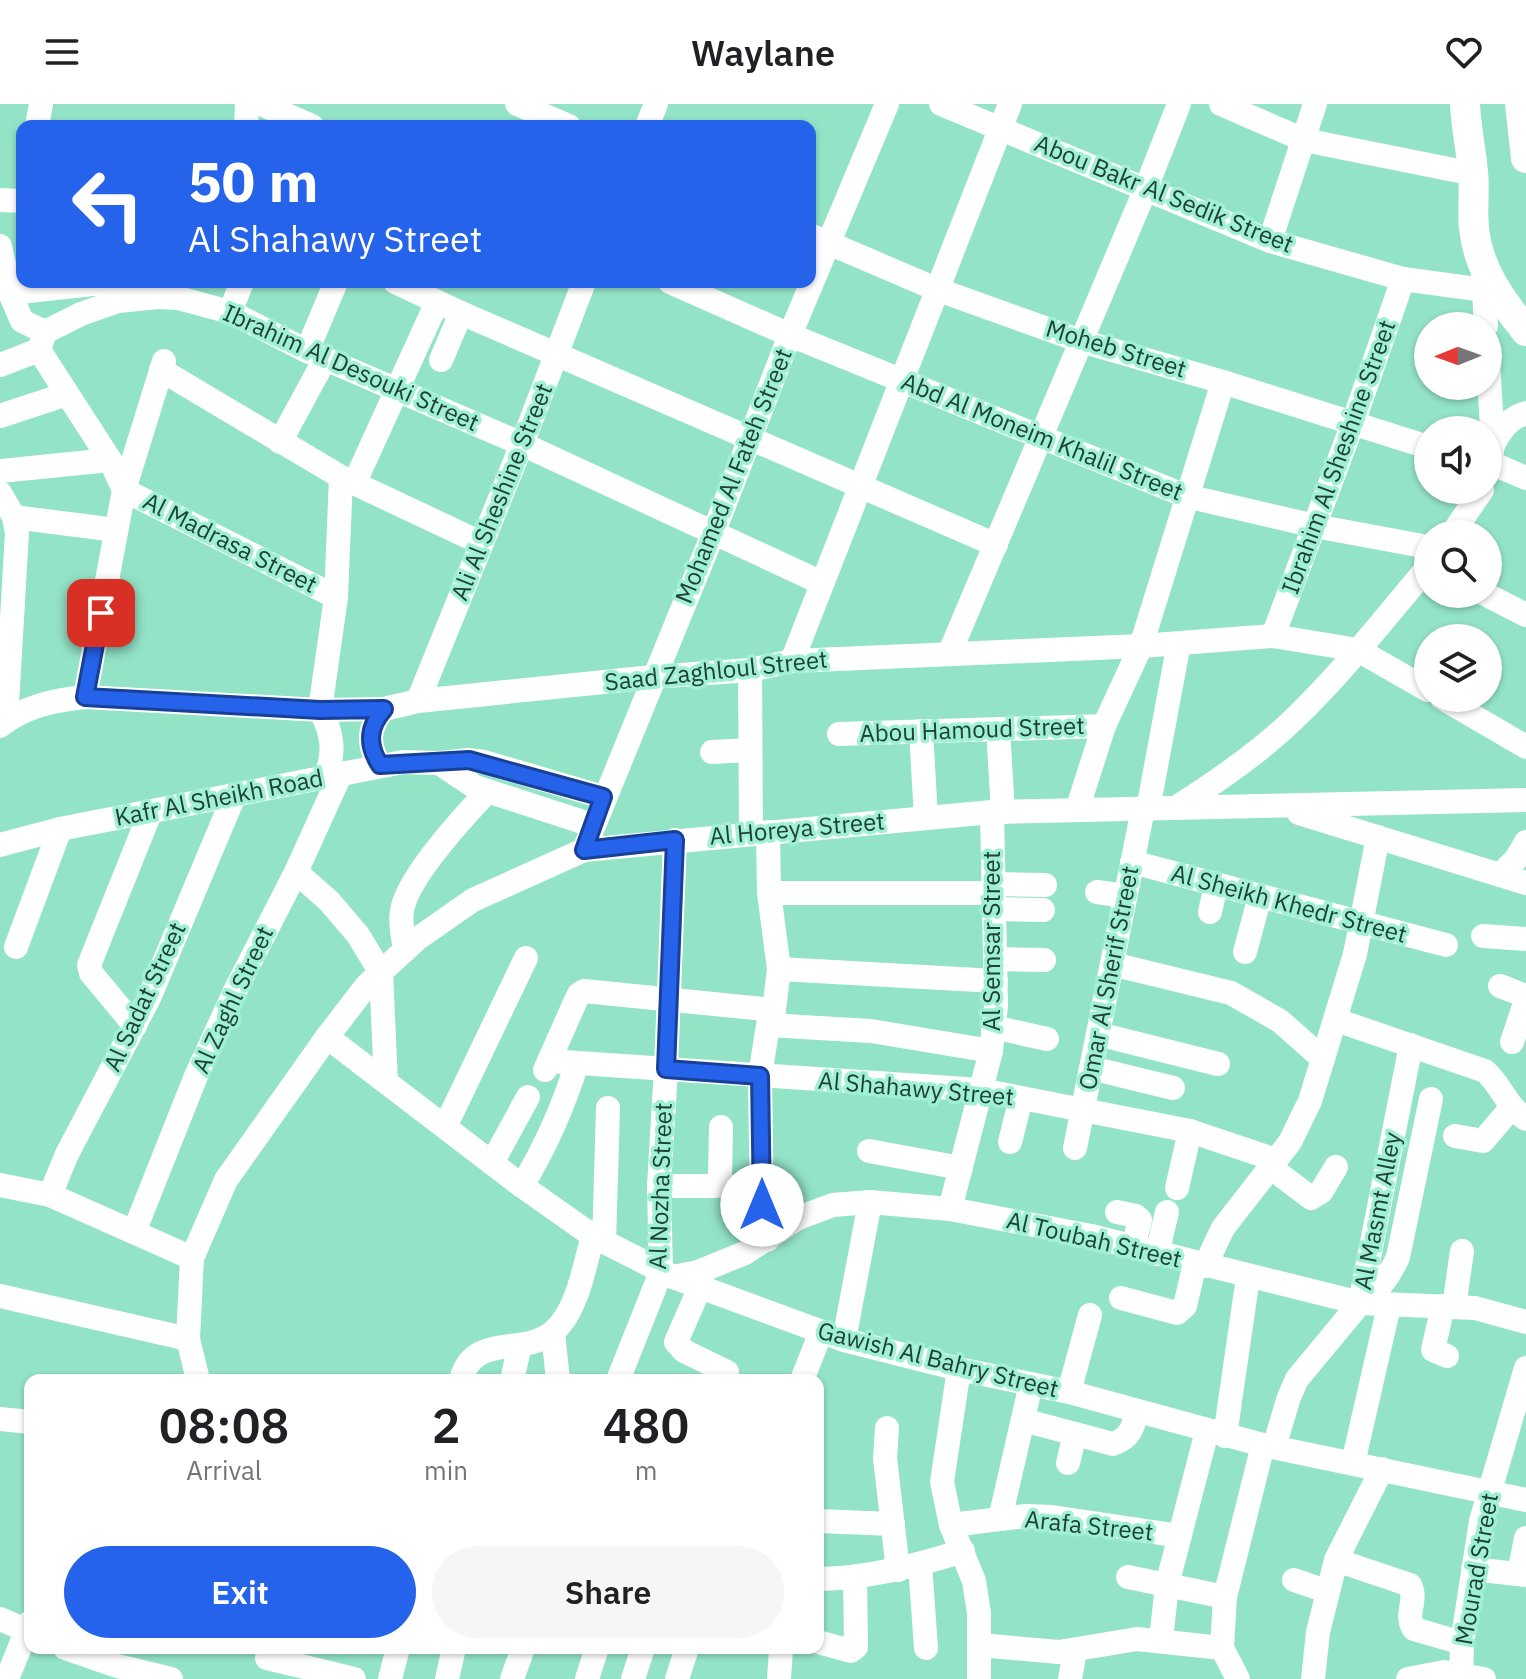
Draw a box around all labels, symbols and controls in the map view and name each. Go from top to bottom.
text: Waylane [691,29,835,76]
icon: menu [40,30,84,74]
icon: heart [1442,30,1486,74]
street label: Abou Bakr Al Sedik Street [1030,126,1299,260]
text: 50 m [188,145,318,217]
icon: left [56,152,160,256]
text: Al Shahawy Street [188,215,482,262]
street label: Ibrahim Al Desouki Street [218,296,484,438]
street label: Moheb Street [1042,312,1190,385]
north arrow [1414,312,1502,400]
map controls [1414,312,1502,712]
street label: Ibrahim Al Sheshine Street [1274,315,1403,598]
street label: Mohamed Al Fateh Street [667,343,799,608]
street label: Abd Al Moneim Khalil Street [897,365,1188,507]
street label: Ali Al Sheshine Street [443,378,559,605]
button: sound [1414,416,1502,504]
street label: Al Madrasa Street [138,484,323,600]
button: search [1414,520,1502,608]
pin [67,579,135,647]
icon: arrive [79,591,123,635]
button: layers [1414,624,1502,712]
street label: Saad Zaghloul Street [603,642,829,698]
street label: Abou Hamoud Street [859,709,1085,749]
street label: Kafr Al Sheikh Road [112,761,326,833]
street label: Al Horeya Street [708,804,886,852]
street label: Al Semsar Street [975,851,1007,1031]
street label: Al Sheikh Khedr Street [1168,856,1411,950]
street label: Omar Al Sherif Street [1071,863,1145,1093]
street label: Al Sadat Street [96,917,193,1076]
street label: Al Zaghl Street [184,921,280,1078]
street label: Al Shahawy Street [817,1064,1015,1112]
street label: Al Nozha Street [641,1102,679,1270]
street label: Al Masmt Alley [1346,1129,1408,1292]
position arrow [720,1163,804,1247]
street label: Al Toubah Street [1004,1203,1185,1275]
street label: Gawish Al Bahry Street [815,1314,1062,1404]
text: 08:08 [159,1394,289,1456]
text: 2 [432,1394,460,1456]
text: 480 [603,1394,689,1456]
text: Arrival [186,1453,262,1487]
text: min [424,1453,468,1487]
text: m [635,1453,657,1487]
street label: Mourad Street [1447,1490,1505,1647]
street label: Arafa Street [1023,1502,1155,1548]
button: Exit [64,1546,416,1638]
button: Share [432,1546,784,1638]

